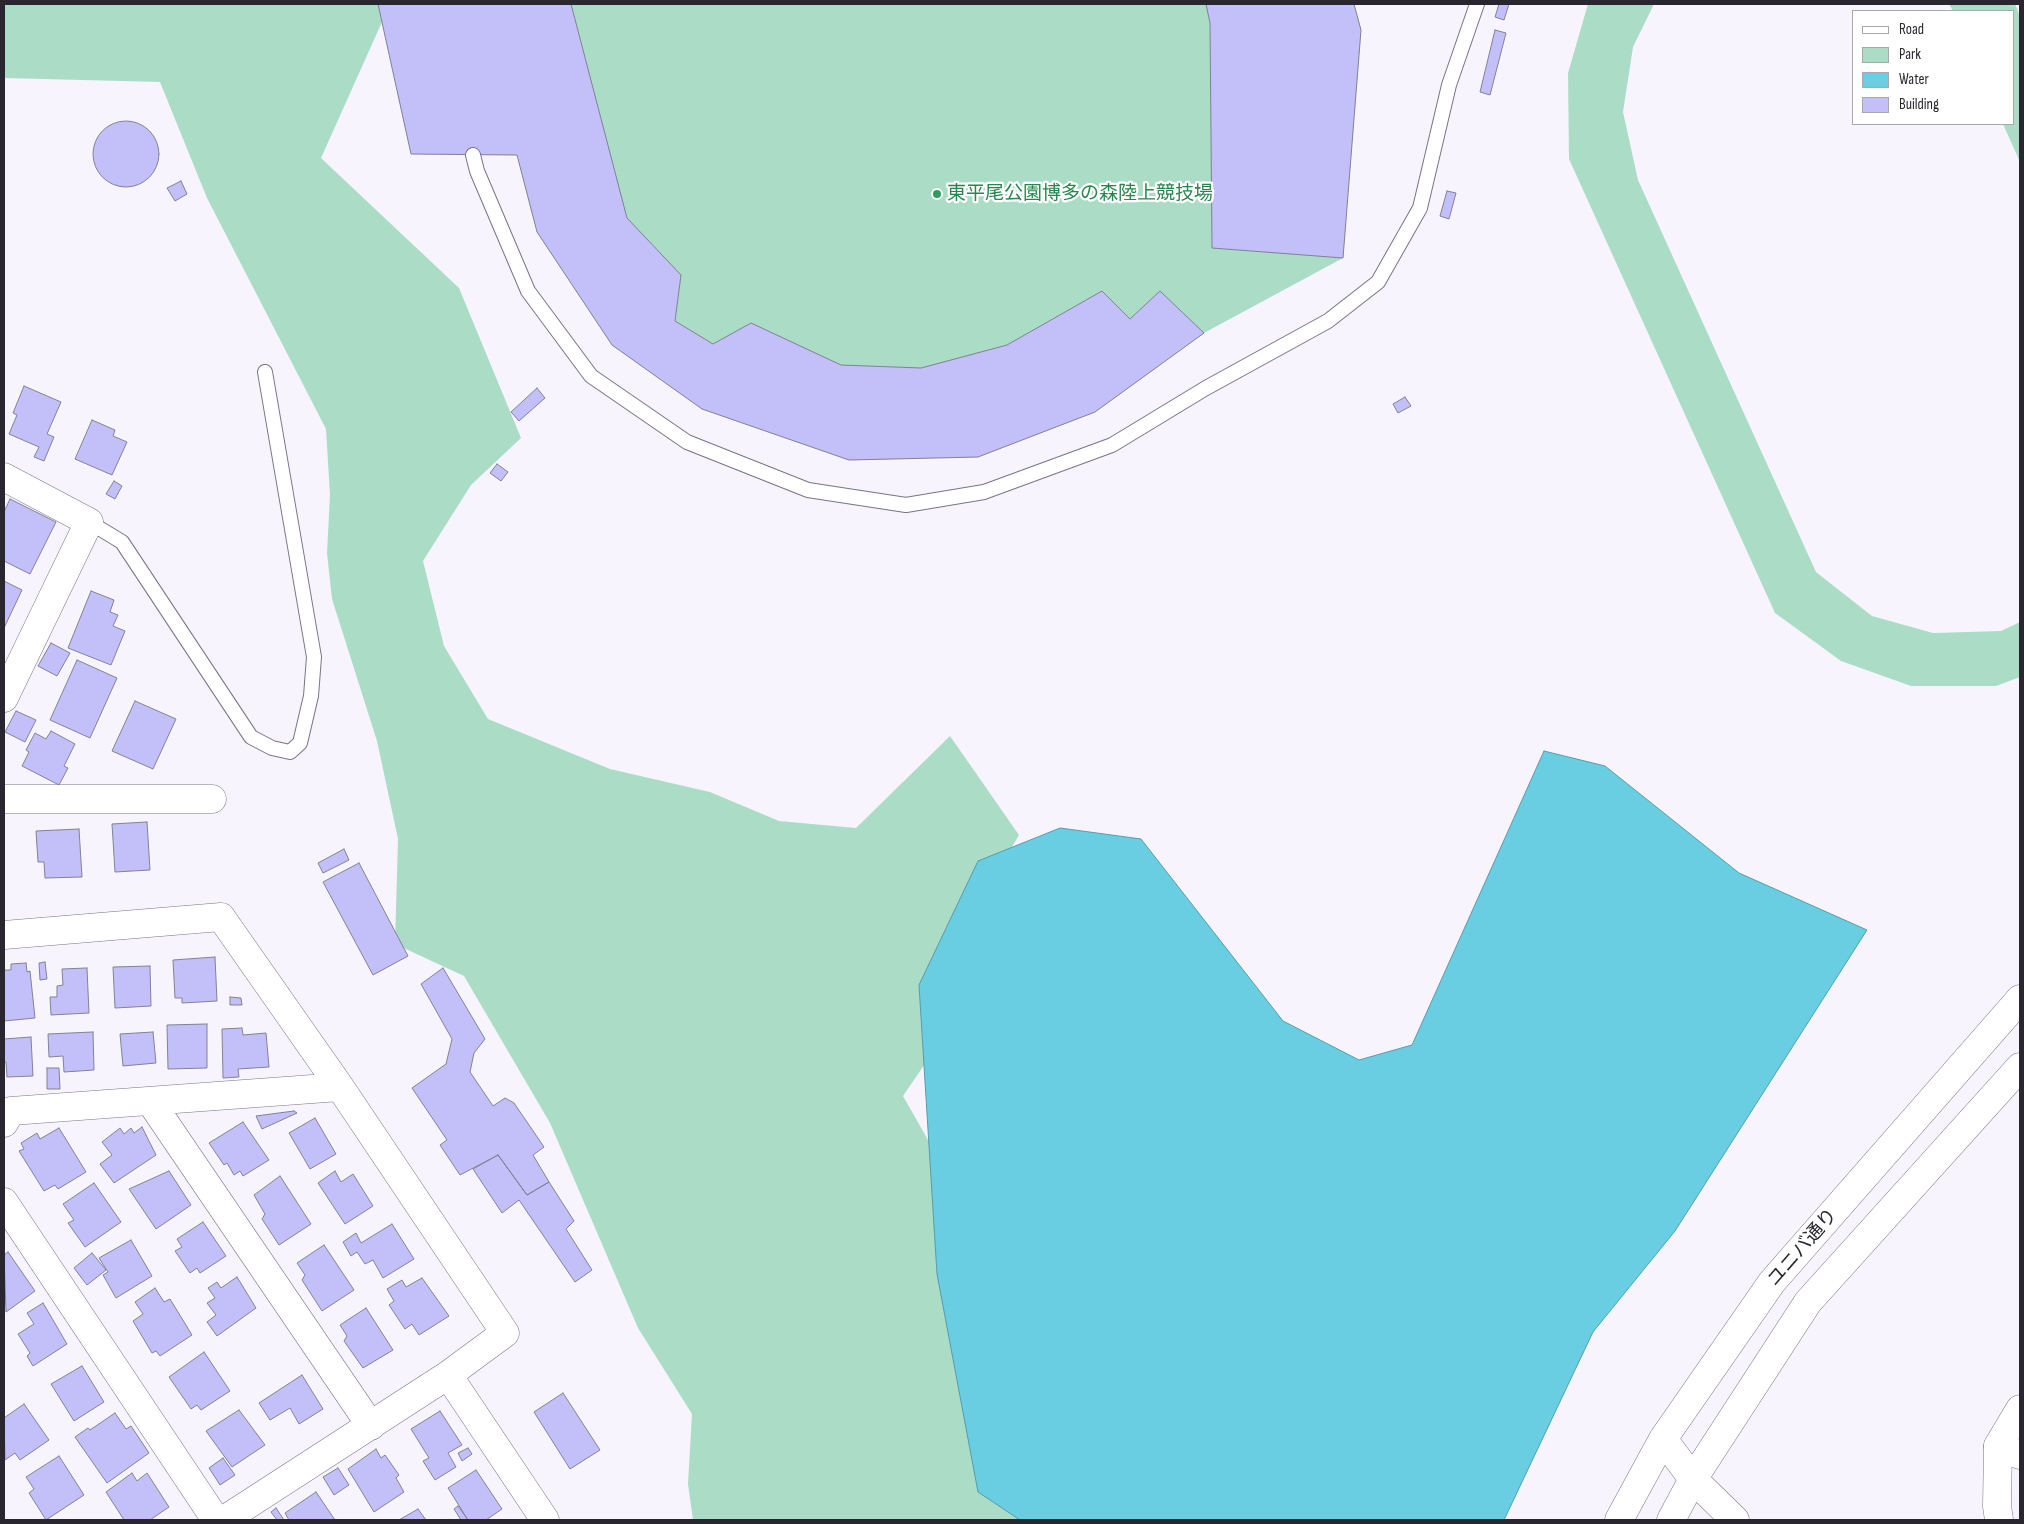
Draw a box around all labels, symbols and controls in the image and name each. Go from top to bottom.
legend [1852,10,2014,125]
text: Road [1899,20,1924,39]
text: Park [1899,45,1921,64]
text: Water [1899,70,1929,89]
text: Building [1899,95,1939,114]
place label: 東平尾公園博多の森陸上競技場 [947,183,1213,205]
marker: 東平尾公園博多の森陸上競技場 [931,188,943,200]
street label: ユニバ通り [1763,1205,1843,1291]

